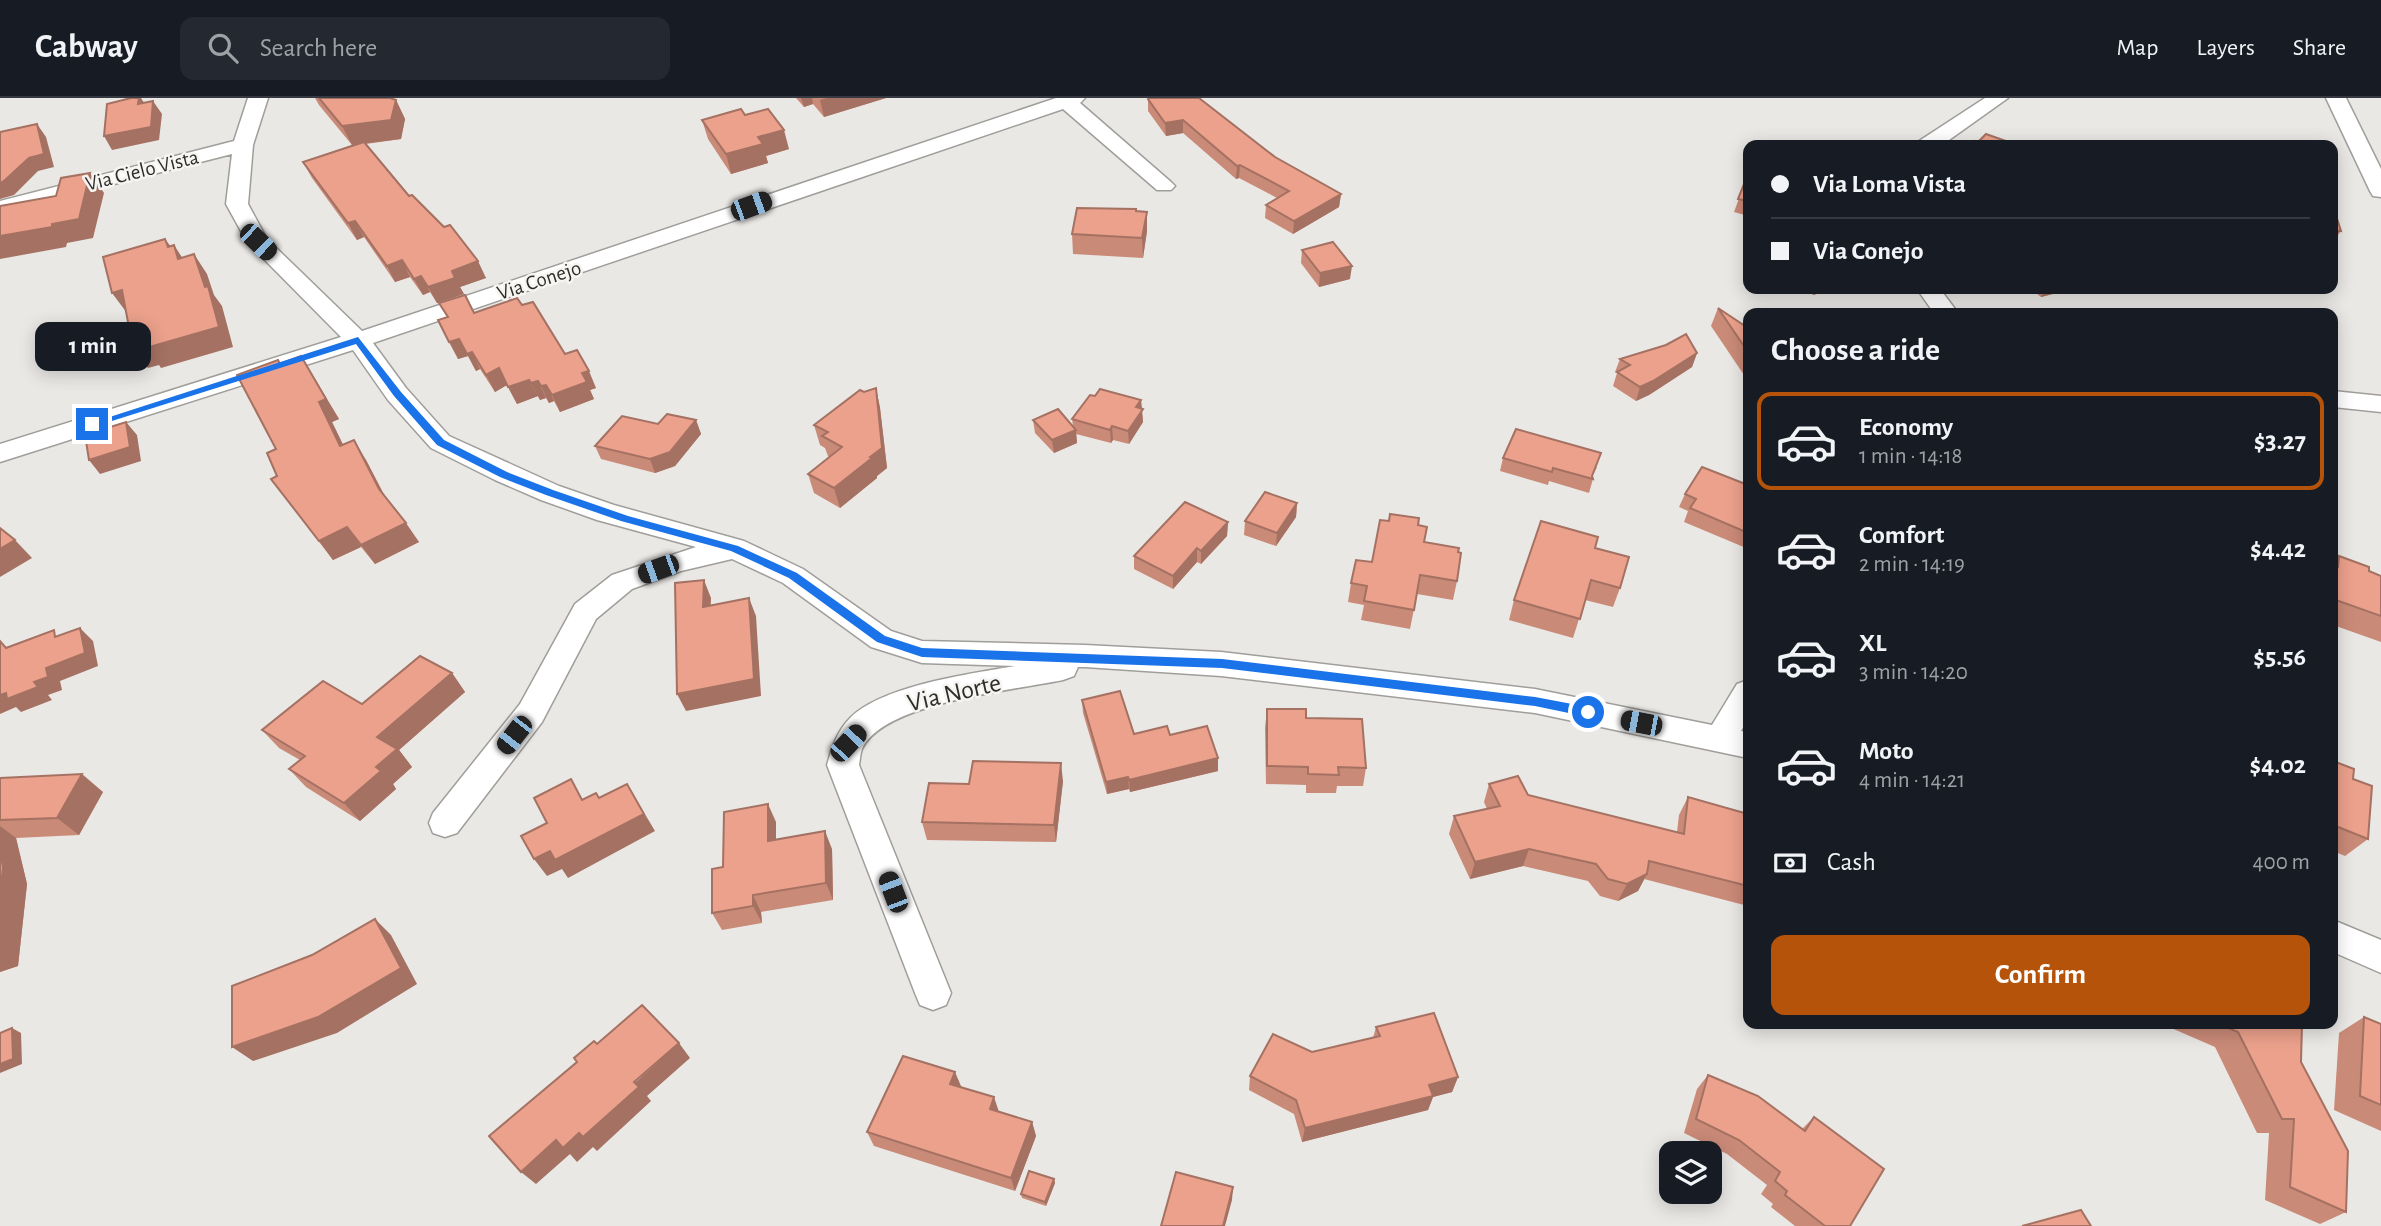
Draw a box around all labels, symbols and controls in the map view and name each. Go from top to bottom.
search box [180,17,670,80]
icon: search [204,29,242,67]
text: Cabway [35,31,138,64]
text: Search here [260,35,377,61]
text: Map [2116,36,2158,60]
text: Layers [2196,36,2255,60]
text: Share [2293,36,2346,60]
street label: Via Cielo Vista [83,146,201,195]
text: Via Loma Vista [1813,171,1966,197]
car [728,189,775,223]
car [236,220,281,264]
text: Via Conejo [1813,238,1923,264]
street label: Via Conejo [494,257,584,304]
callout: 1 min [34,322,150,372]
text: Choose a ride [1771,334,1940,366]
text: 1 min [69,335,117,358]
route end [76,408,108,440]
icon: car [1775,410,1838,473]
text: Economy [1859,414,1953,440]
text: $3.27 [2254,428,2306,454]
text: 1 min · 14:18 [1859,445,1962,468]
icon: car [1775,518,1838,581]
text: Comfort [1859,522,1944,548]
text: $4.42 [2250,536,2306,562]
car [635,552,682,586]
text: 2 min · 14:19 [1859,553,1965,576]
icon: car [1775,626,1838,689]
text: XL [1859,630,1886,656]
text: $5.56 [2253,644,2306,670]
text: 3 min · 14:20 [1859,661,1968,684]
street label: Via Norte [905,670,1004,716]
route start [1572,696,1604,728]
car [1619,709,1664,737]
car [493,712,536,758]
car [826,720,871,766]
icon: car [1775,734,1838,797]
text: Moto [1859,738,1914,764]
text: $4.02 [2249,752,2306,778]
text: 4 min · 14:21 [1859,769,1965,792]
icon: cash [1771,844,1809,882]
text: Cash [1827,849,1876,875]
text: 400 m [2252,851,2310,874]
car [876,869,911,915]
button: Confirm [1771,935,2310,1015]
map controls [1659,1141,1722,1204]
button: layers [1659,1141,1722,1204]

